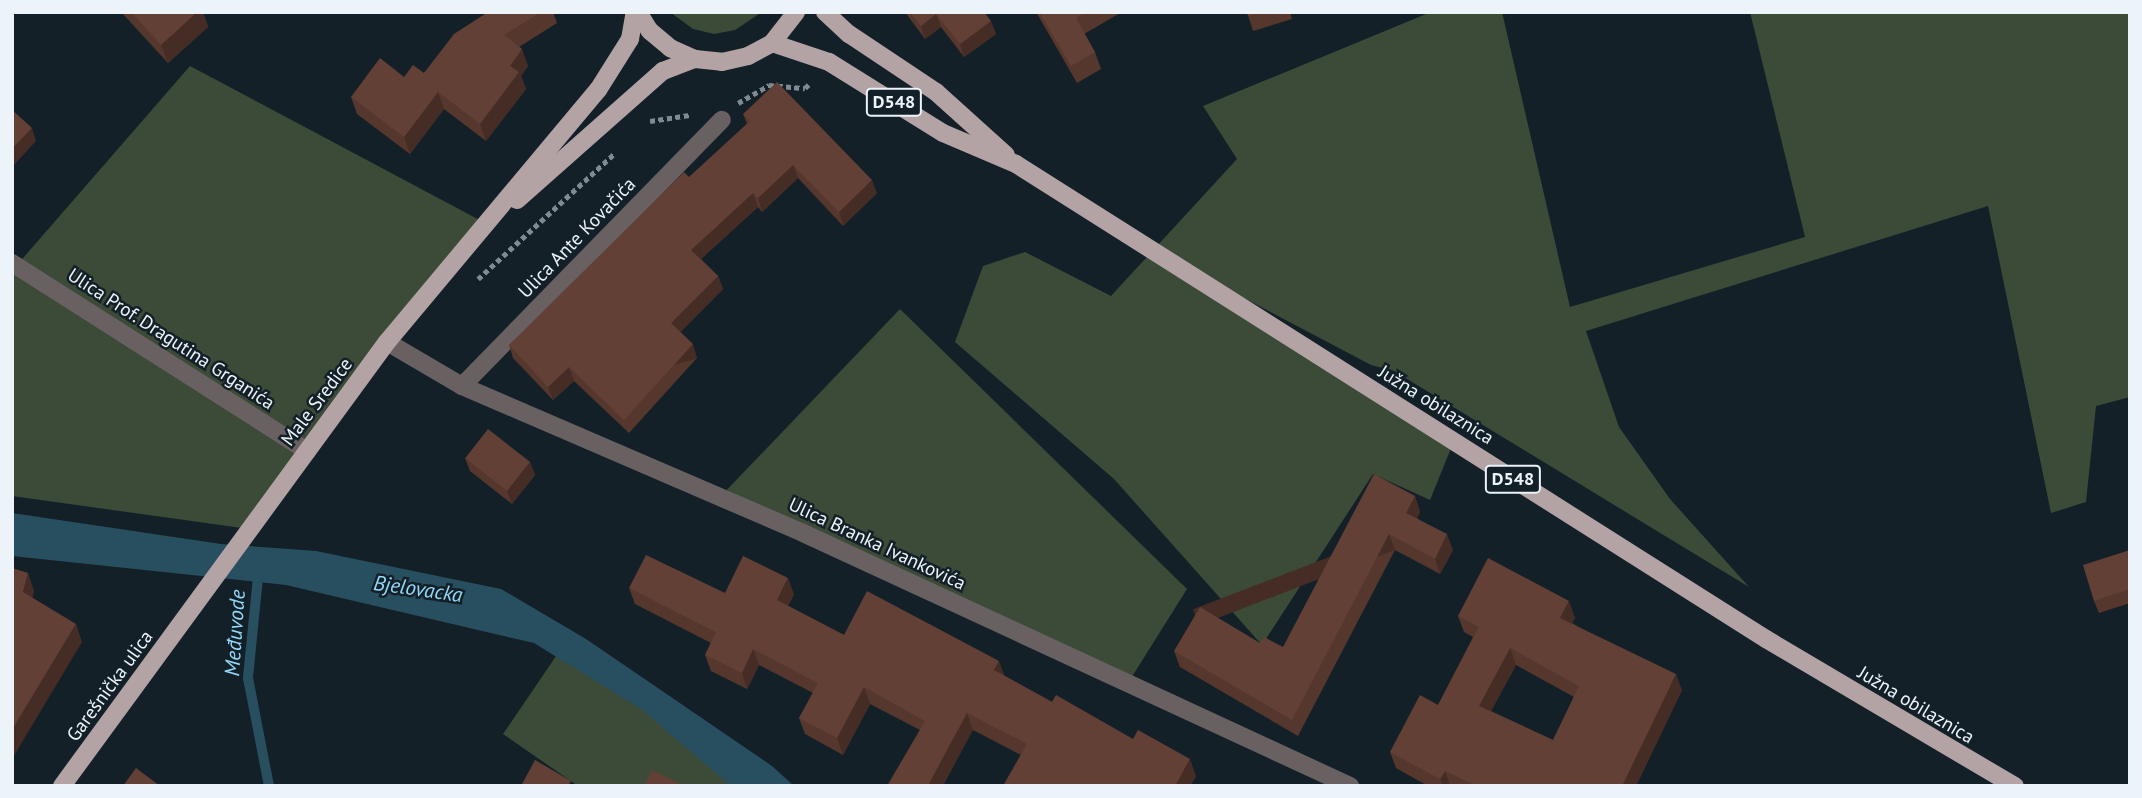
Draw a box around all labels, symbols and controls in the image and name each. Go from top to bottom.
road number: D548 [864,88,924,116]
street label: Ulica Ante Kovačića [513,173,641,303]
street label: Ulica Prof. Dragutina Grganića [63,263,279,415]
street label: Male Sredice [277,354,357,450]
street label: Južna obilaznica [1374,360,1498,450]
road number: D548 [1483,464,1543,494]
street label: Ulica Branka Ivankovića [785,493,969,595]
water label: Bjelovacka [372,570,464,608]
water label: Međuvode [219,589,251,677]
street label: Garešnička ulica [62,626,158,746]
street label: Južna obilaznica [1854,661,1978,749]

